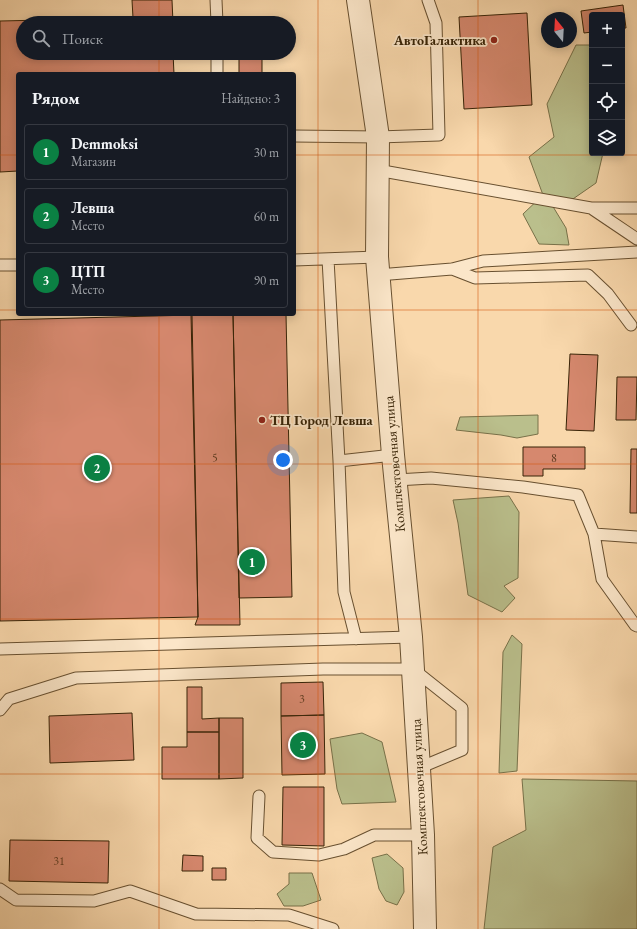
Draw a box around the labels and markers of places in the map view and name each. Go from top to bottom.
place label: АвтоГалактика [393,31,487,49]
marker: АвтоГалактика [489,35,499,45]
place label: ТЦ Город Левша [270,411,374,429]
marker: ТЦ Город Левша [257,415,267,425]
pin: 2 [84,453,110,483]
pin: 1 [239,547,265,577]
pin: 3 [290,730,316,760]

